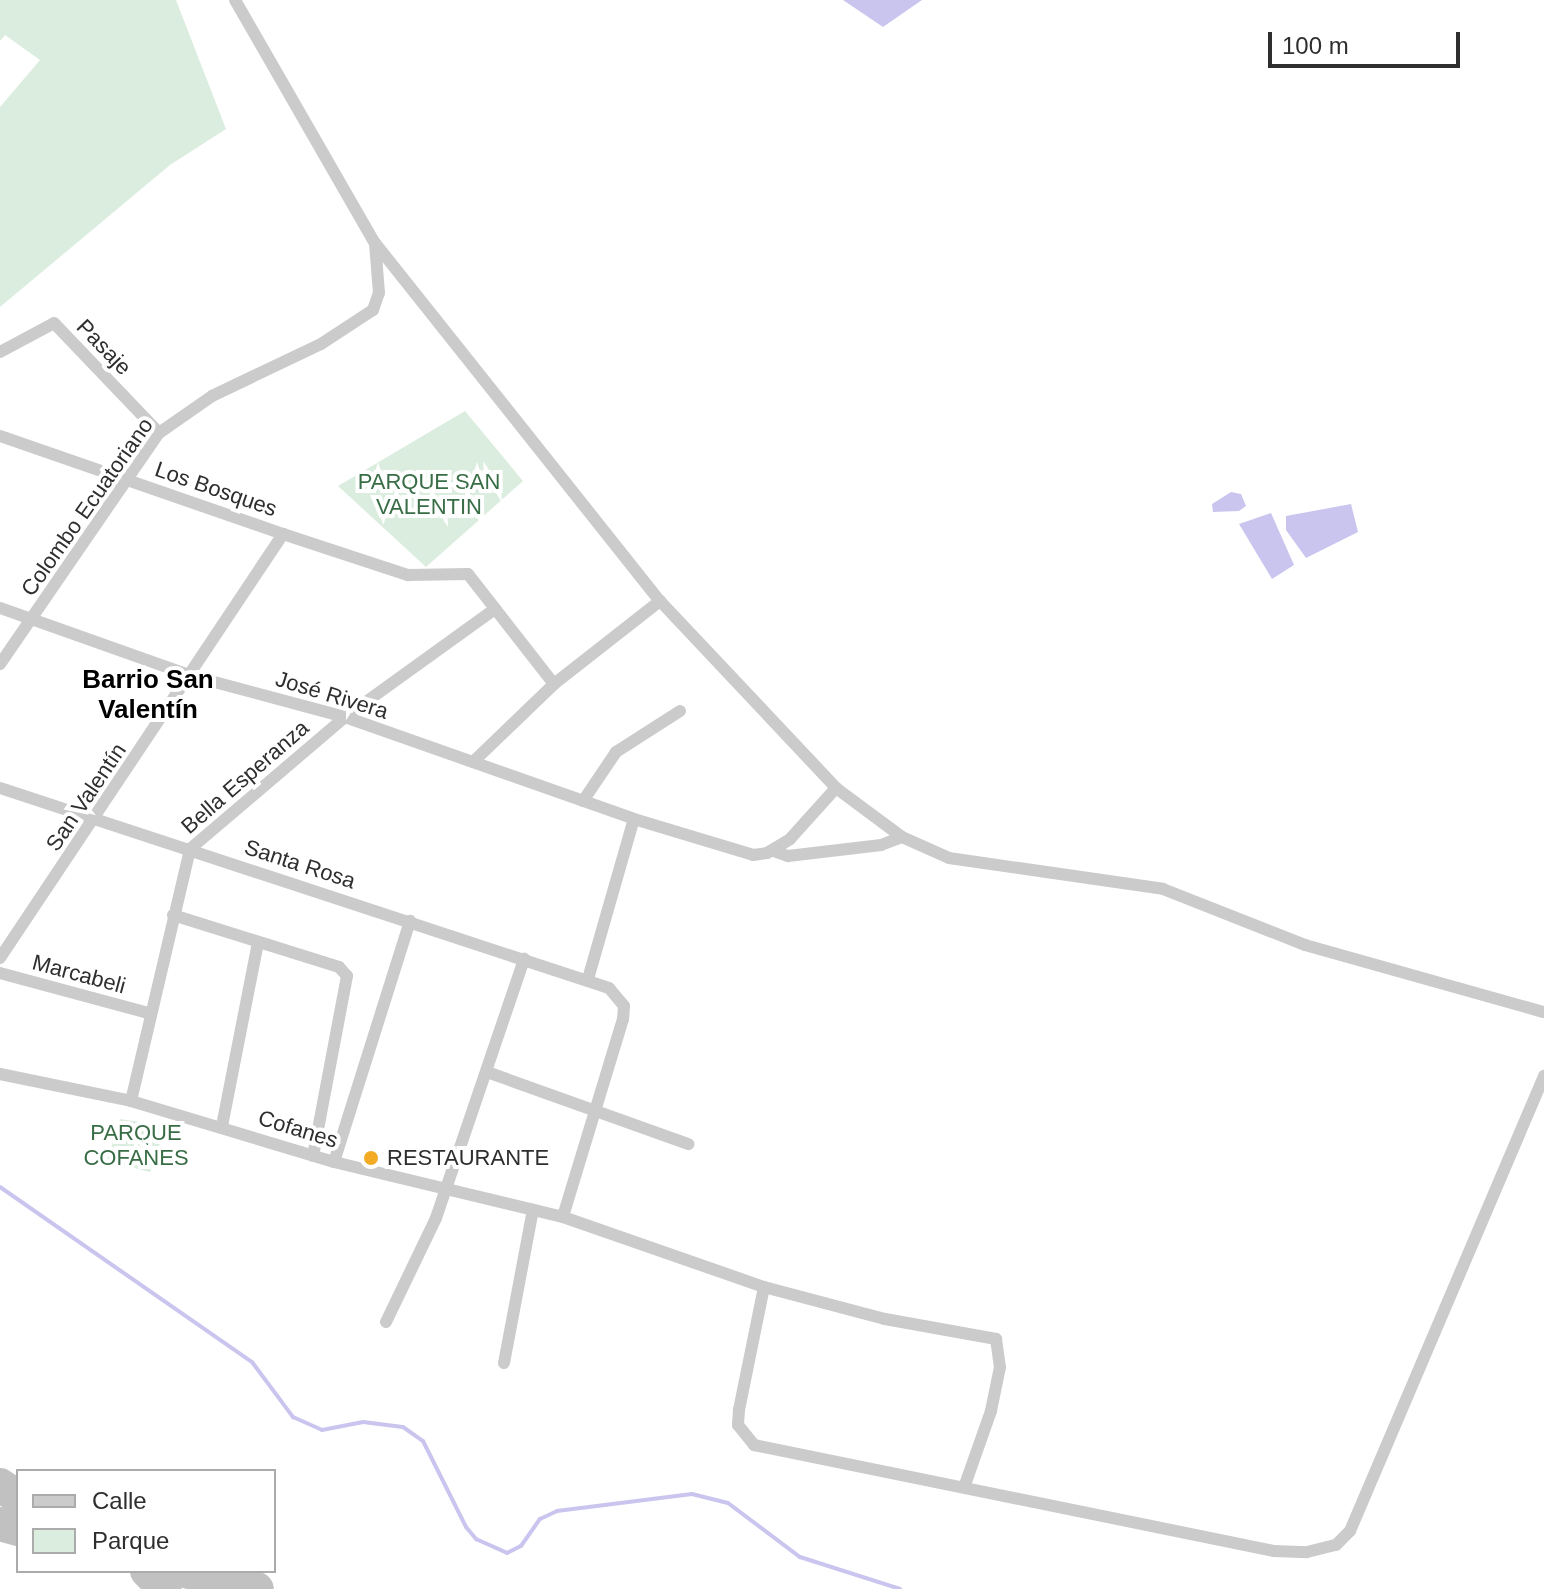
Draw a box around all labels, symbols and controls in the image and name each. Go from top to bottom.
scale bar [1272,16,1464,66]
text: 100 m [1282,32,1349,59]
street label: Pasaje [71,314,137,380]
street label: Colombo Ecuatoriano [16,413,158,601]
street label: Los Bosques [152,456,280,522]
park label: PARQUE SAN VALENTIN [358,468,500,520]
district label: Barrio San Valentín [82,664,214,726]
street label: José Rivera [273,665,391,725]
street label: Bella Esperanza [176,714,314,840]
street label: San Valentín [40,738,132,856]
street label: Santa Rosa [241,834,359,894]
street label: Marcabeli [30,949,128,999]
street label: Cofanes [255,1104,341,1154]
park label: PARQUE COFANES [83,1119,189,1170]
place label: RESTAURANTE [387,1145,549,1171]
marker: RESTAURANTE [362,1149,380,1167]
legend [16,1469,276,1573]
text: Calle [92,1487,147,1514]
text: Parque [92,1527,169,1554]

